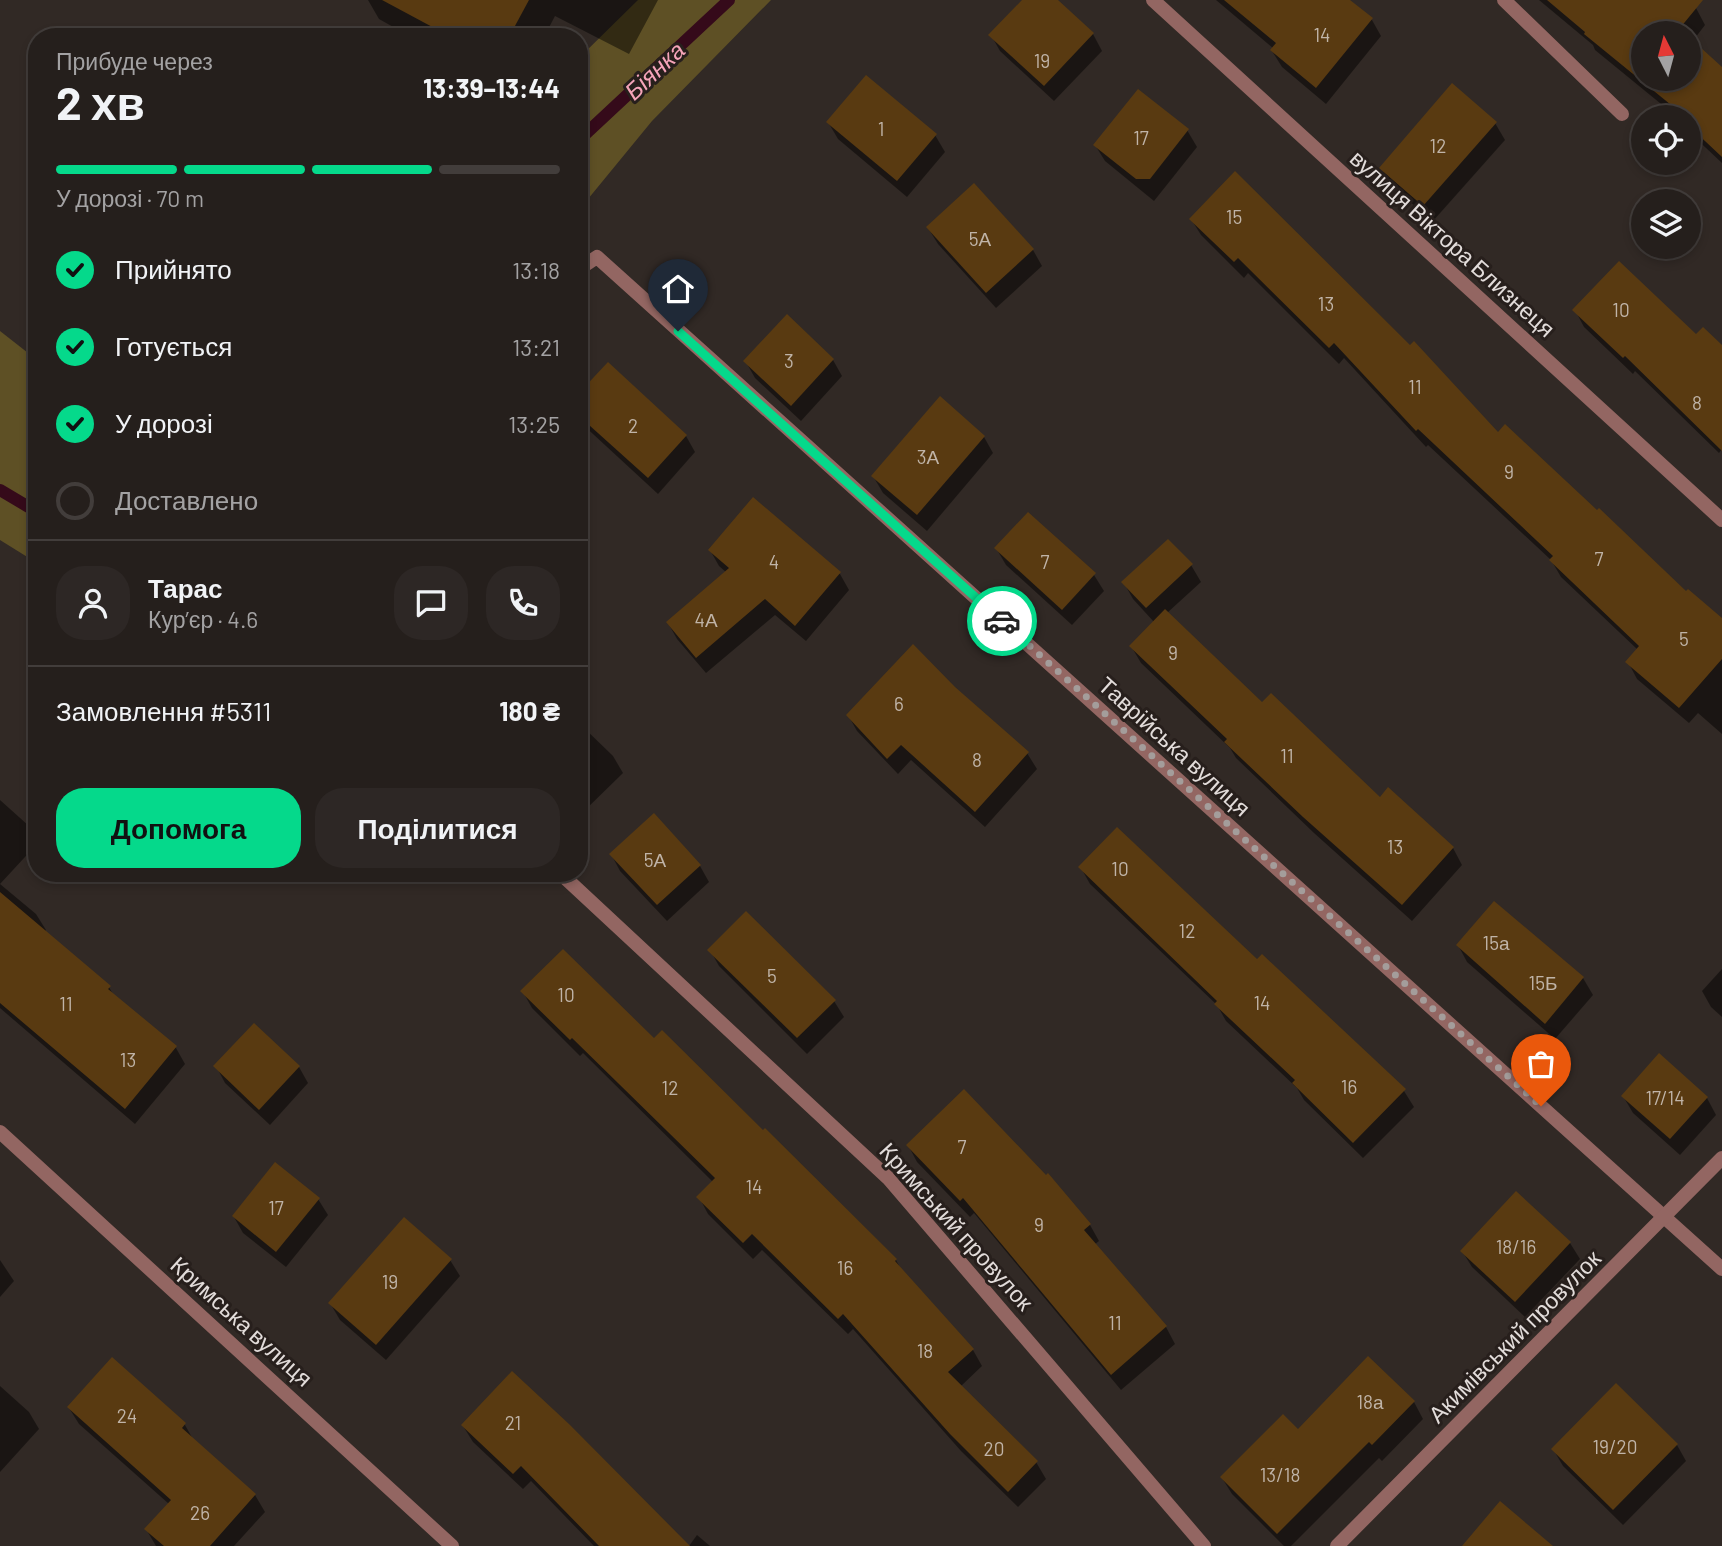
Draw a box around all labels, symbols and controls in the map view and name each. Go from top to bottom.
north arrow [1631,21,1701,91]
map controls [1631,21,1701,259]
house number: 14 [1313,23,1331,46]
water label: Біянка [618,35,690,105]
text: Прибуде через [56,47,213,75]
house number: 19 [1034,49,1050,72]
text: 13:39–13:44 [423,72,560,103]
text: 2 хв [56,74,145,129]
button: locate [1631,105,1701,175]
house number: 1 [878,117,884,140]
house number: 17 [1133,126,1149,149]
house number: 12 [1430,134,1446,157]
street label: вулиця Віктора Близнеця [1345,144,1561,342]
text: У дорозі · 70 m [56,184,204,212]
button: layers [1631,189,1701,259]
house number: 15 [1226,205,1242,228]
house number: 5А [969,227,992,250]
icon: check [56,251,94,289]
text: Прийнято [115,253,232,284]
text: 13:18 [512,256,560,284]
pin [648,259,708,331]
icon: home [659,270,697,308]
house number: 13 [1318,292,1334,315]
house number: 10 [1612,298,1630,321]
icon: check [56,328,94,366]
text: Готується [115,330,232,361]
text: 13:21 [512,333,560,361]
house number: 3 [784,349,794,372]
house number: 11 [1408,375,1422,398]
house number: 8 [1692,391,1702,414]
icon: check [56,405,94,443]
text: У дорозі [115,407,213,438]
text: 13:25 [508,410,560,438]
house number: 2 [628,414,638,437]
house number: 3А [917,445,940,468]
house number: 9 [1504,460,1514,483]
text: Доставлено [115,484,258,515]
house number: 7 [1595,547,1604,570]
house number: 4 [769,550,779,573]
house number: 7 [1041,550,1050,573]
button: person [56,566,130,640]
button: chat [394,566,468,640]
button: phone [486,566,560,640]
text: Тарас [148,572,223,603]
courier [967,586,1037,656]
icon: car [983,602,1021,640]
text: Кур’єр · 4.6 [148,605,258,633]
house number: 4А [694,608,718,631]
house number: 5 [1679,627,1689,650]
house number: 9 [1168,641,1178,664]
street label: Таврійська вулиця [1093,670,1257,822]
house number: 6 [894,692,904,715]
text: Замовлення #5311 [56,695,271,726]
text: 180 ₴ [499,695,560,726]
house number: 11 [1280,744,1294,767]
house number: 8 [972,748,982,771]
button: Допомога [56,788,301,868]
button: Поділитися [315,788,560,868]
house number: 13 [1387,835,1403,858]
house number: 5А [644,848,667,871]
house number: 10 [1111,857,1129,880]
house number: 12 [1179,919,1195,942]
house number: 15а [1483,931,1510,954]
house number: 5 [767,964,777,987]
house number: 15Б [1529,971,1557,994]
house number: 10 [557,983,575,1006]
house number: 14 [1253,991,1271,1014]
house number: 11 [59,992,73,1015]
pin [1511,1034,1571,1106]
icon: bag [1522,1045,1560,1083]
house number: 13 [120,1048,136,1071]
house number: 16 [1341,1075,1357,1098]
house number: 12 [662,1076,678,1099]
house number: 17/14 [1645,1086,1685,1109]
house number: 7 [958,1135,967,1158]
street label: Кримський провулок [874,1136,1040,1316]
house number: 14 [745,1175,763,1198]
house number: 17 [268,1196,284,1219]
house number: 9 [1034,1213,1044,1236]
house number: 18/16 [1496,1235,1536,1258]
street label: Акимівський провулок [1422,1243,1607,1428]
street label: Кримська вулиця [165,1250,319,1392]
house number: 16 [837,1256,853,1279]
house number: 19 [382,1270,398,1293]
house number: 11 [1108,1311,1122,1334]
house number: 18 [917,1339,933,1362]
house number: 18а [1356,1390,1384,1413]
house number: 24 [117,1404,137,1427]
house number: 21 [505,1411,521,1434]
house number: 19/20 [1592,1435,1638,1458]
house number: 20 [984,1437,1004,1460]
house number: 13/18 [1260,1463,1300,1486]
house number: 26 [190,1501,210,1524]

